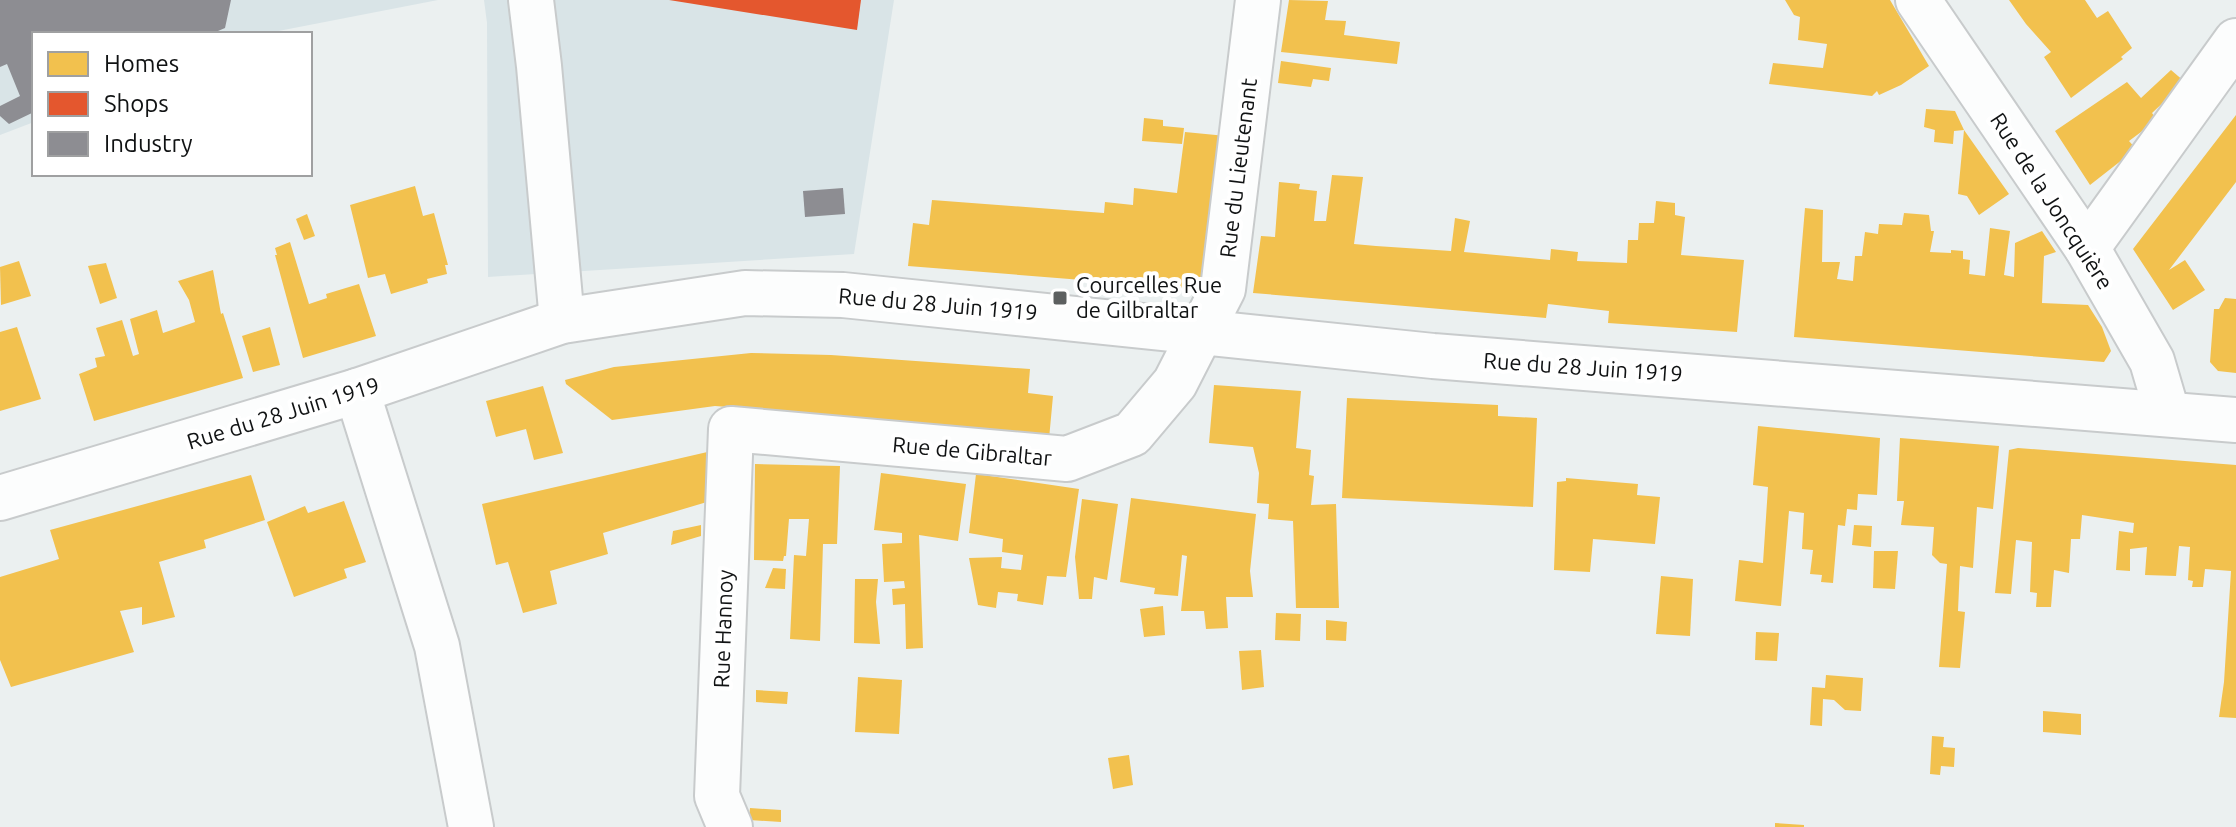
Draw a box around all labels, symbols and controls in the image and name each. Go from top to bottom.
legend [32,32,312,176]
text: Homes [104,50,179,77]
street label: Rue du Lieutenant [1214,76,1261,259]
text: Shops [104,90,169,117]
street label: Rue de la Joncquière [1986,108,2119,294]
text: Industry [104,130,193,157]
place label: Courcelles Rue de Gilbraltar [1076,272,1222,322]
street label: Rue du 28 Juin 1919 [837,282,1039,325]
marker: Courcelles Rue de Gilbraltar [1051,289,1069,307]
street label: Rue du 28 Juin 1919 [1483,347,1684,386]
street label: Rue du 28 Juin 1919 [184,371,382,454]
street label: Rue de Gibraltar [891,431,1053,470]
street label: Rue Hannoy [708,569,737,689]

